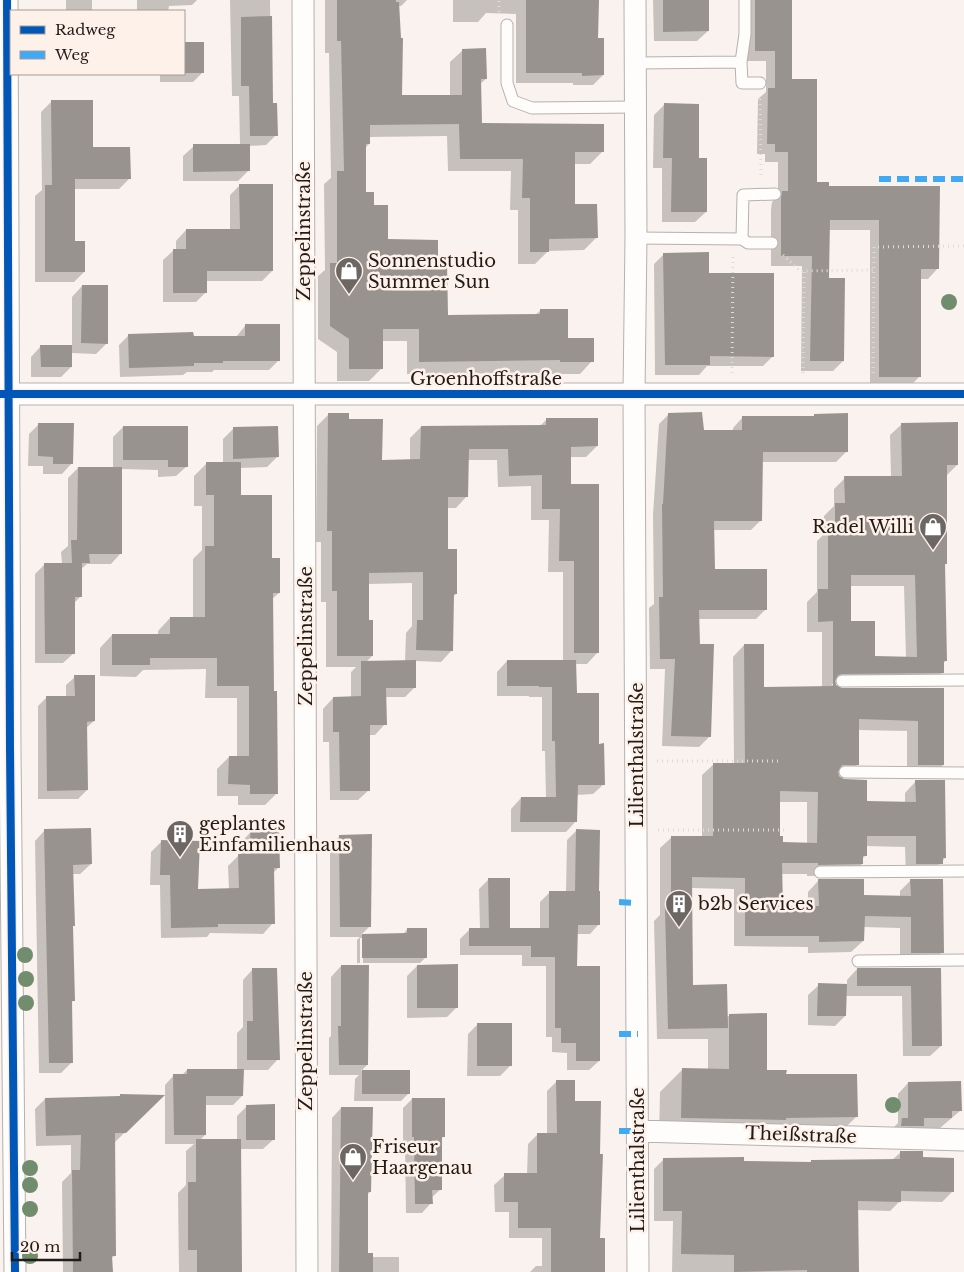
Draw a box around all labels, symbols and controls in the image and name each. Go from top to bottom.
legend [10,10,185,75]
text: Radweg [55,20,116,39]
text: Weg [54,45,90,64]
street label: Zeppelinstraße [293,161,315,301]
place label: Sonnenstudio Summer Sun [368,250,496,293]
shop icon: Sonnenstudio Summer Sun [334,256,364,295]
street label: Groenhoffstraße [410,368,562,390]
shop icon: Radel Willi [918,512,948,551]
place label: Radel Willi [812,516,914,538]
street label: Zeppelinstraße [295,566,317,706]
street label: Lilienthalstraße [626,682,648,828]
place label: geplantes Einfamilienhaus [199,813,351,856]
building icon: geplantes Einfamilienhaus [165,819,195,858]
building icon: b2b Services [664,889,694,928]
place label: b2b Services [697,893,814,915]
street label: Zeppelinstraße [295,971,317,1111]
street label: Lilienthalstraße [627,1087,649,1233]
street label: Theißstraße [745,1122,857,1148]
place label: Friseur Haargenau [372,1136,473,1179]
shop icon: Friseur Haargenau [338,1142,368,1181]
scale bar [12,1230,80,1262]
text: 20 m [20,1237,60,1256]

